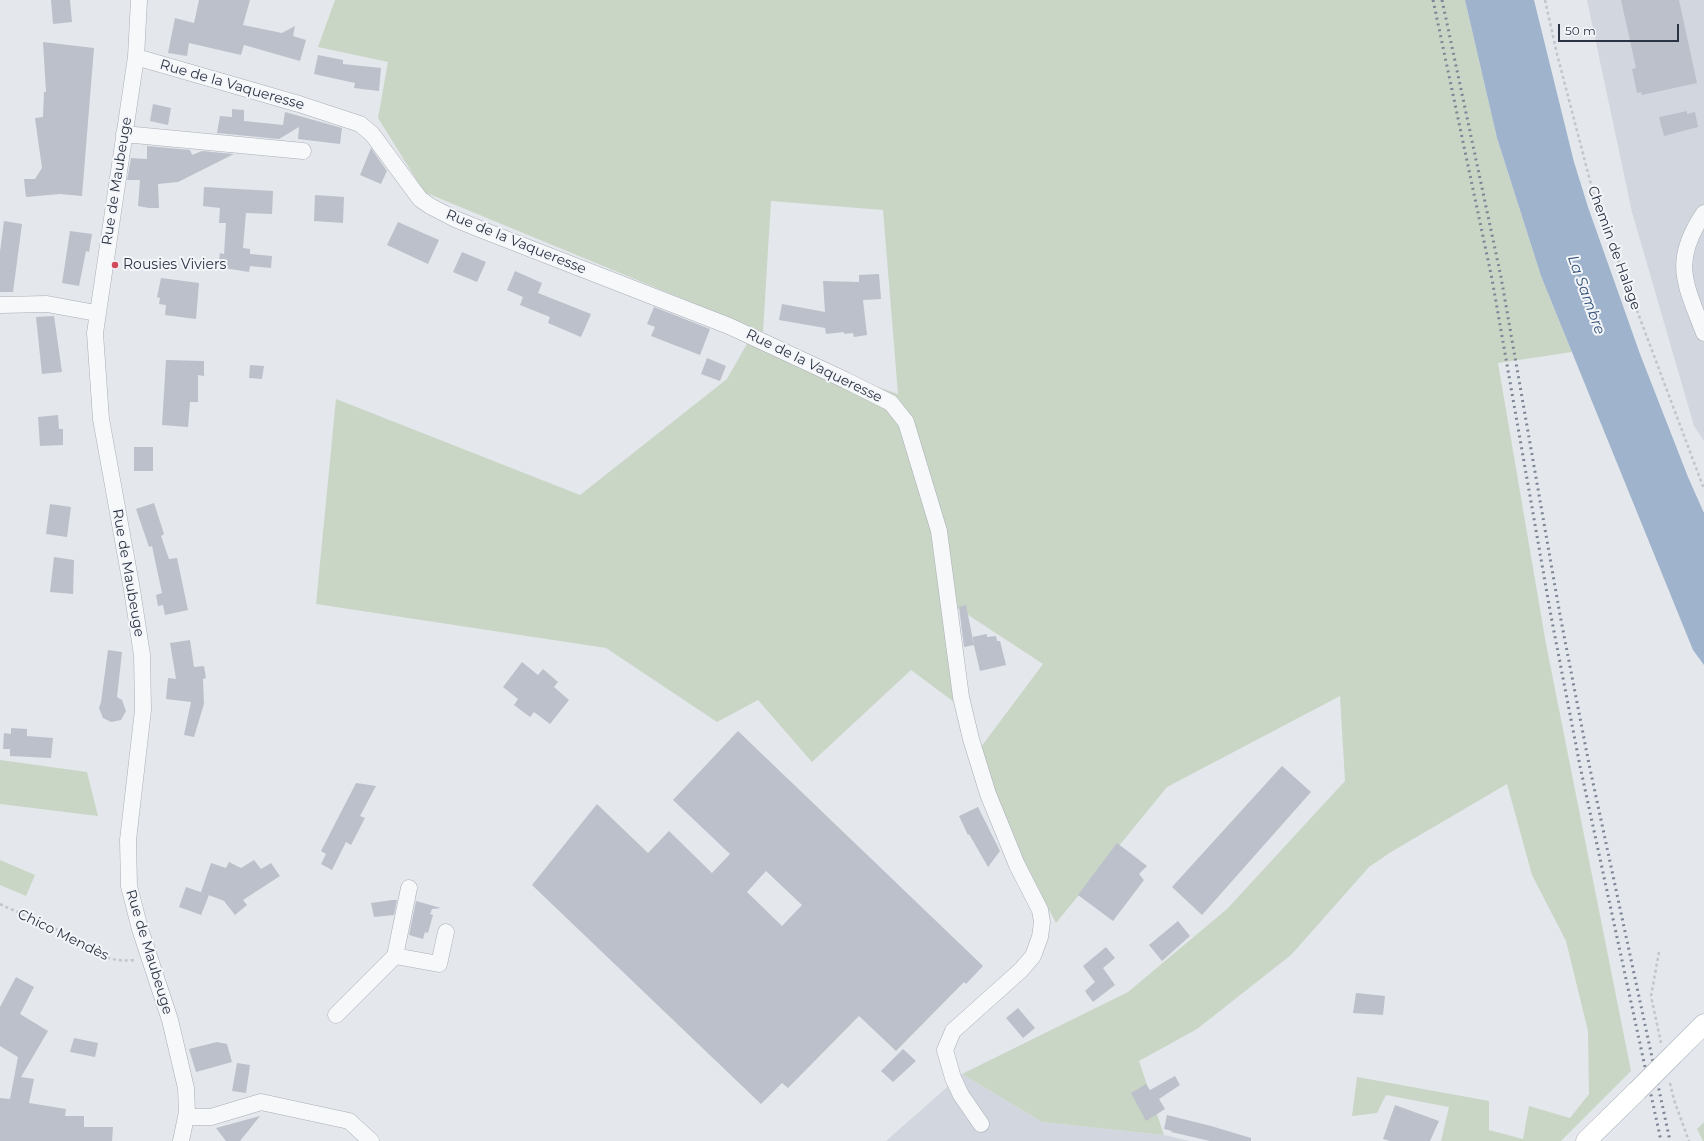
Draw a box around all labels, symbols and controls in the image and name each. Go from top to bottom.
scale bar [1560,16,1681,42]
text: 50 m [1565,23,1596,38]
street label: Rue de la Vaqueresse [158,56,306,114]
street label: Rue de Maubeuge [99,116,135,246]
street label: Chemin de Halage [1584,184,1644,312]
street label: Rue de la Vaqueresse [444,206,588,278]
water label: La Sambre [1563,253,1609,337]
place label: Rousies Viviers [123,257,226,273]
marker: Rousies Viviers [110,260,120,270]
street label: Rue de la Vaqueresse [743,326,885,406]
street label: Rue de Maubeuge [108,508,148,638]
street label: Rue de Maubeuge [122,888,176,1016]
street label: Chico Mendès [15,906,111,964]

